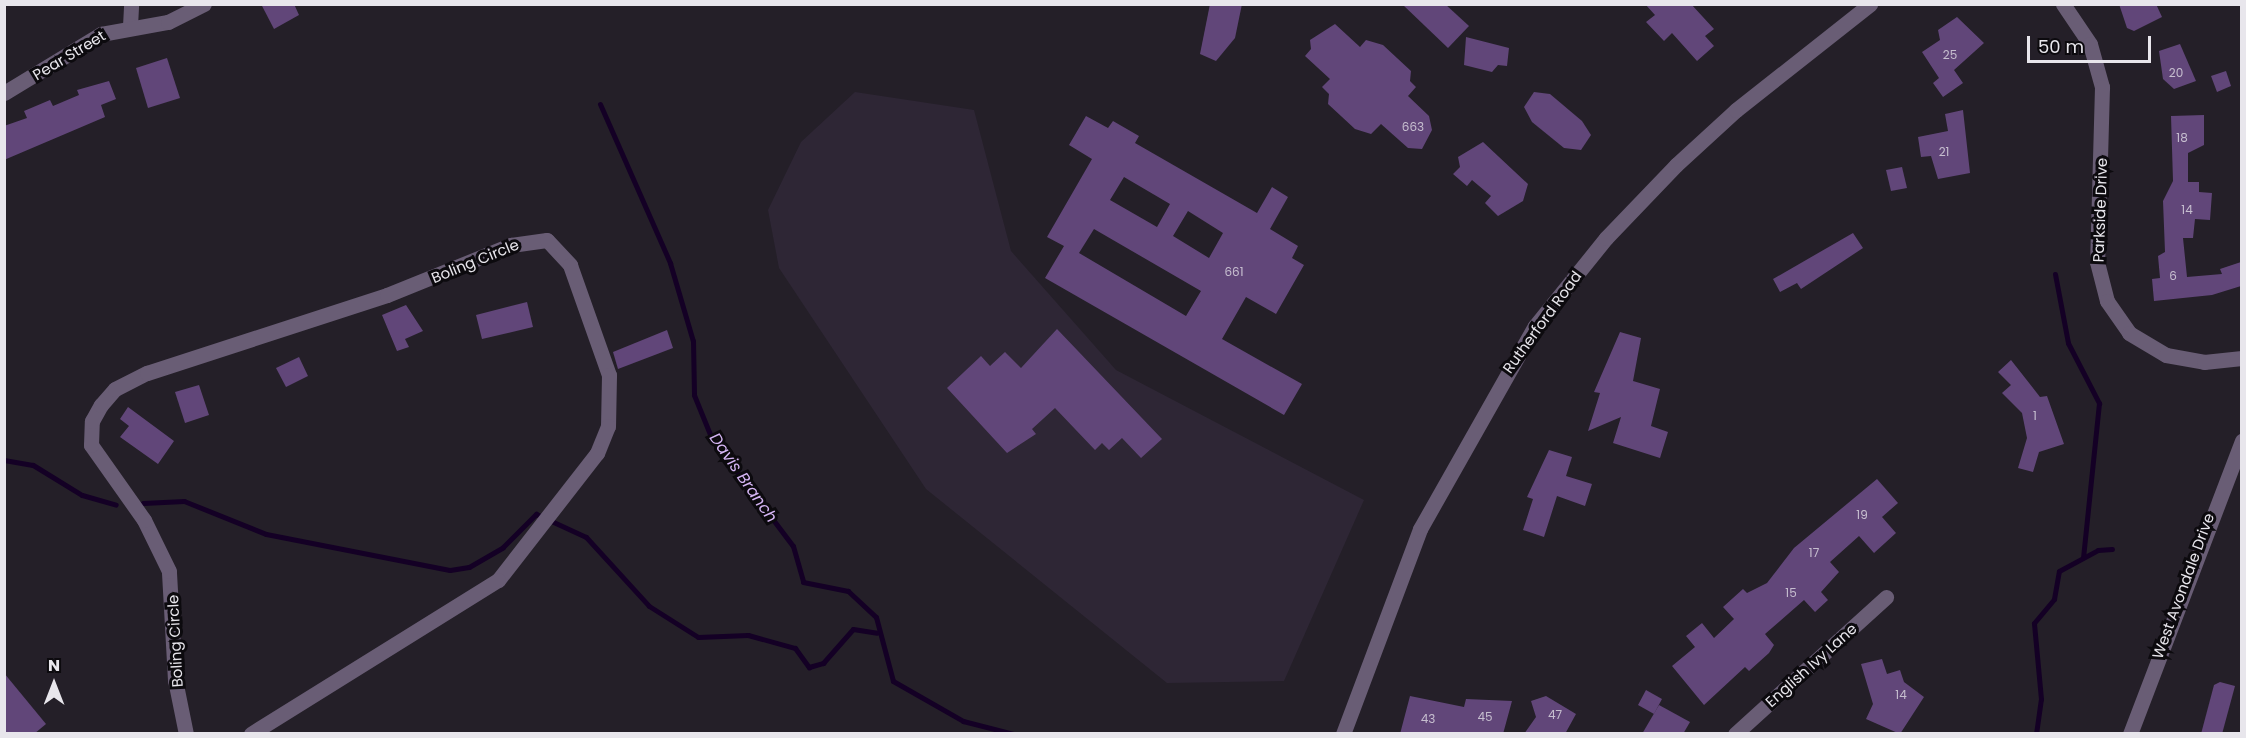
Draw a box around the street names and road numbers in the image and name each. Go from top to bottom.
street label: Pear Street [29,26,109,84]
street label: Parkside Drive [2089,157,2111,263]
street label: Boling Circle [429,235,521,287]
street label: Rutherford Road [1499,267,1585,377]
street label: West Avondale Drive [2148,511,2218,661]
street label: Boling Circle [164,594,186,688]
street label: English Ivy Lane [1762,619,1860,711]

